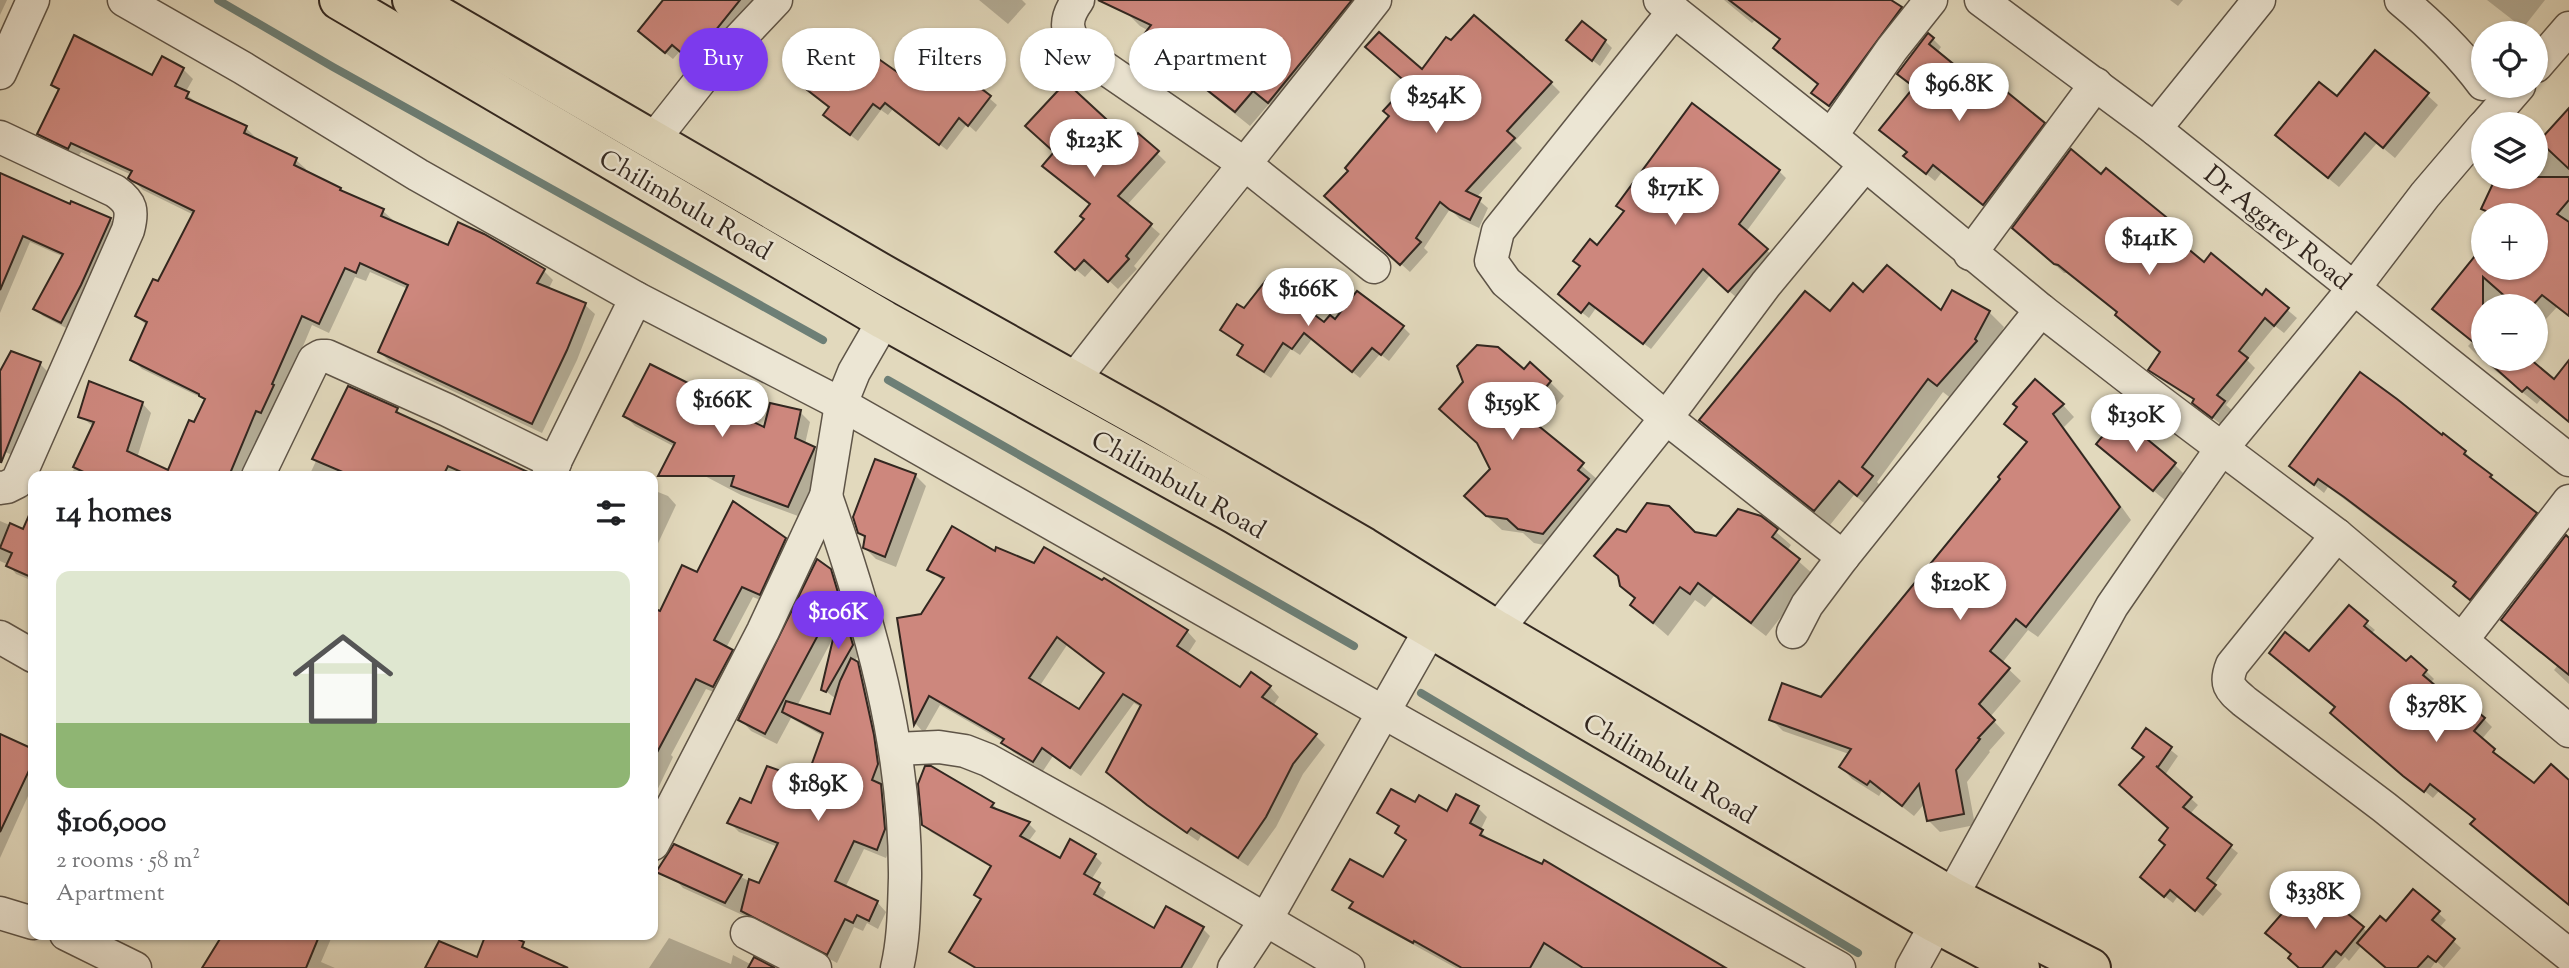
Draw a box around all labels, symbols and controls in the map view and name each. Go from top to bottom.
map controls [2471,21,2548,371]
button: locate [2471,21,2548,98]
chip: Buy [679,28,768,91]
chip: Rent [782,28,880,91]
chip: Filters [894,28,1006,91]
chip: New [1020,28,1115,91]
chip: Apartment [1129,28,1291,91]
pin: $96.8K [1902,64,2016,123]
text: $96.8K [1925,69,1993,102]
pin: $254K [1387,76,1485,135]
text: $254K [1406,81,1466,114]
button: layers [2471,112,2548,189]
pin: $123K [1045,120,1143,179]
text: $123K [1066,125,1122,158]
street label: Chilimbulu Road [591,141,779,271]
street label: Dr Aggrey Road [2195,158,2358,300]
pin: $171K [1626,168,1724,227]
text: $171K [1647,173,1703,206]
button: + [2471,203,2548,280]
pin: $141K [2100,218,2198,277]
text: $141K [2121,223,2177,256]
pin: $166K [1259,268,1357,328]
text: $166K [1278,274,1338,307]
button: − [2471,294,2548,371]
pin: $166K [673,380,771,439]
pin: $159K [1463,382,1561,442]
text: $166K [692,385,752,418]
text: $159K [1484,388,1540,421]
pin: $130K [2087,394,2185,454]
text: $130K [2107,400,2165,433]
street label: Chilimbulu Road [1084,423,1272,550]
text: 14 homes [56,492,172,535]
icon: filters [592,494,630,532]
pin: $120K [1911,562,2009,622]
text: $120K [1930,568,1990,601]
pin: $106K [789,592,887,651]
text: $106K [808,597,868,630]
icon: home [280,616,406,742]
pin: $378K [2387,684,2485,744]
text: $378K [2405,690,2467,723]
street label: Chilimbulu Road [1575,705,1763,835]
pin: $189K [769,764,867,823]
text: $189K [788,769,848,802]
text: $106,000 [56,802,166,845]
text: 2 rooms · 58 m² [56,845,200,878]
pin: $338K [2266,872,2364,931]
text: $338K [2286,877,2345,910]
text: Apartment [56,878,165,911]

